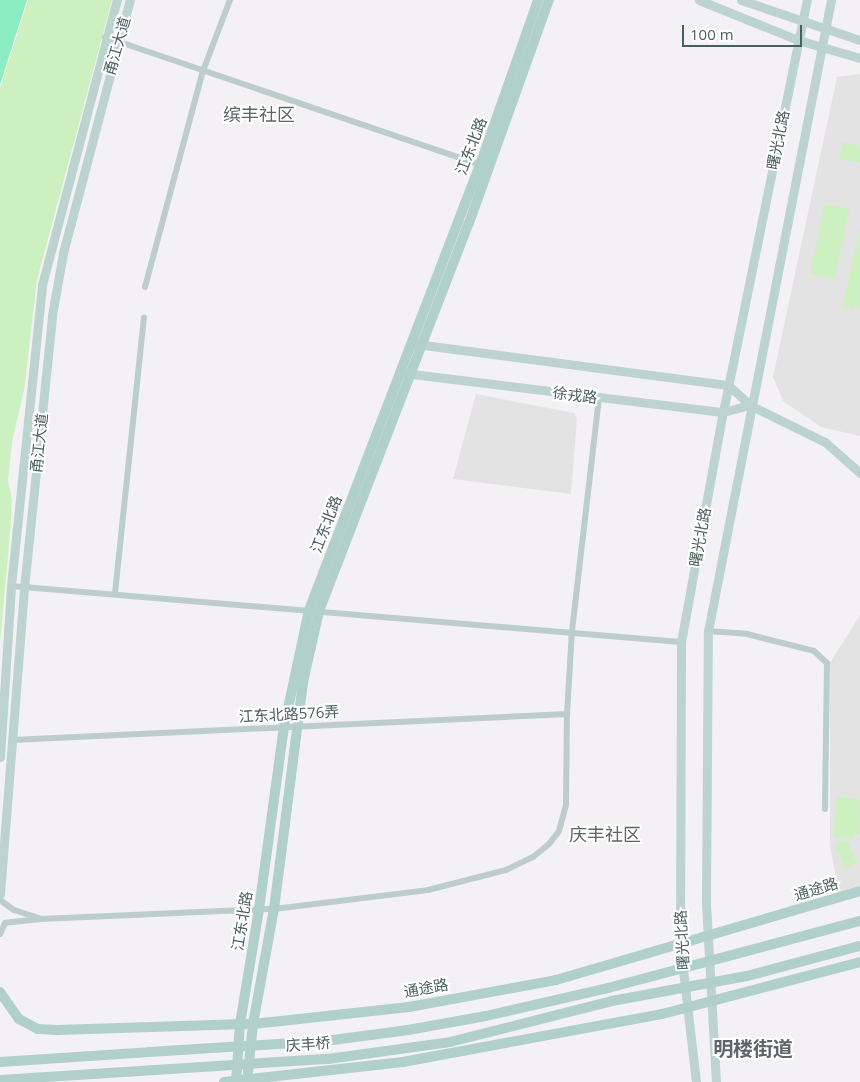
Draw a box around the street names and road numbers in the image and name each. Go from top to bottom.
street label: 甬江大道 [100,15,134,77]
street label: 曙光北路 [763,109,793,171]
street label: 江东北路 [452,115,490,177]
street label: 徐戎路 [552,383,598,407]
street label: 甬江大道 [27,412,51,474]
street label: 江东北路 [307,493,345,555]
street label: 曙光北路 [686,506,714,568]
street label: 江东北路576弄 [238,702,340,726]
street label: 通途路 [792,874,840,904]
street label: 江东北路 [228,890,256,952]
street label: 曙光北路 [671,910,693,970]
street label: 通途路 [402,975,450,1001]
street label: 庆丰桥 [285,1033,331,1055]

